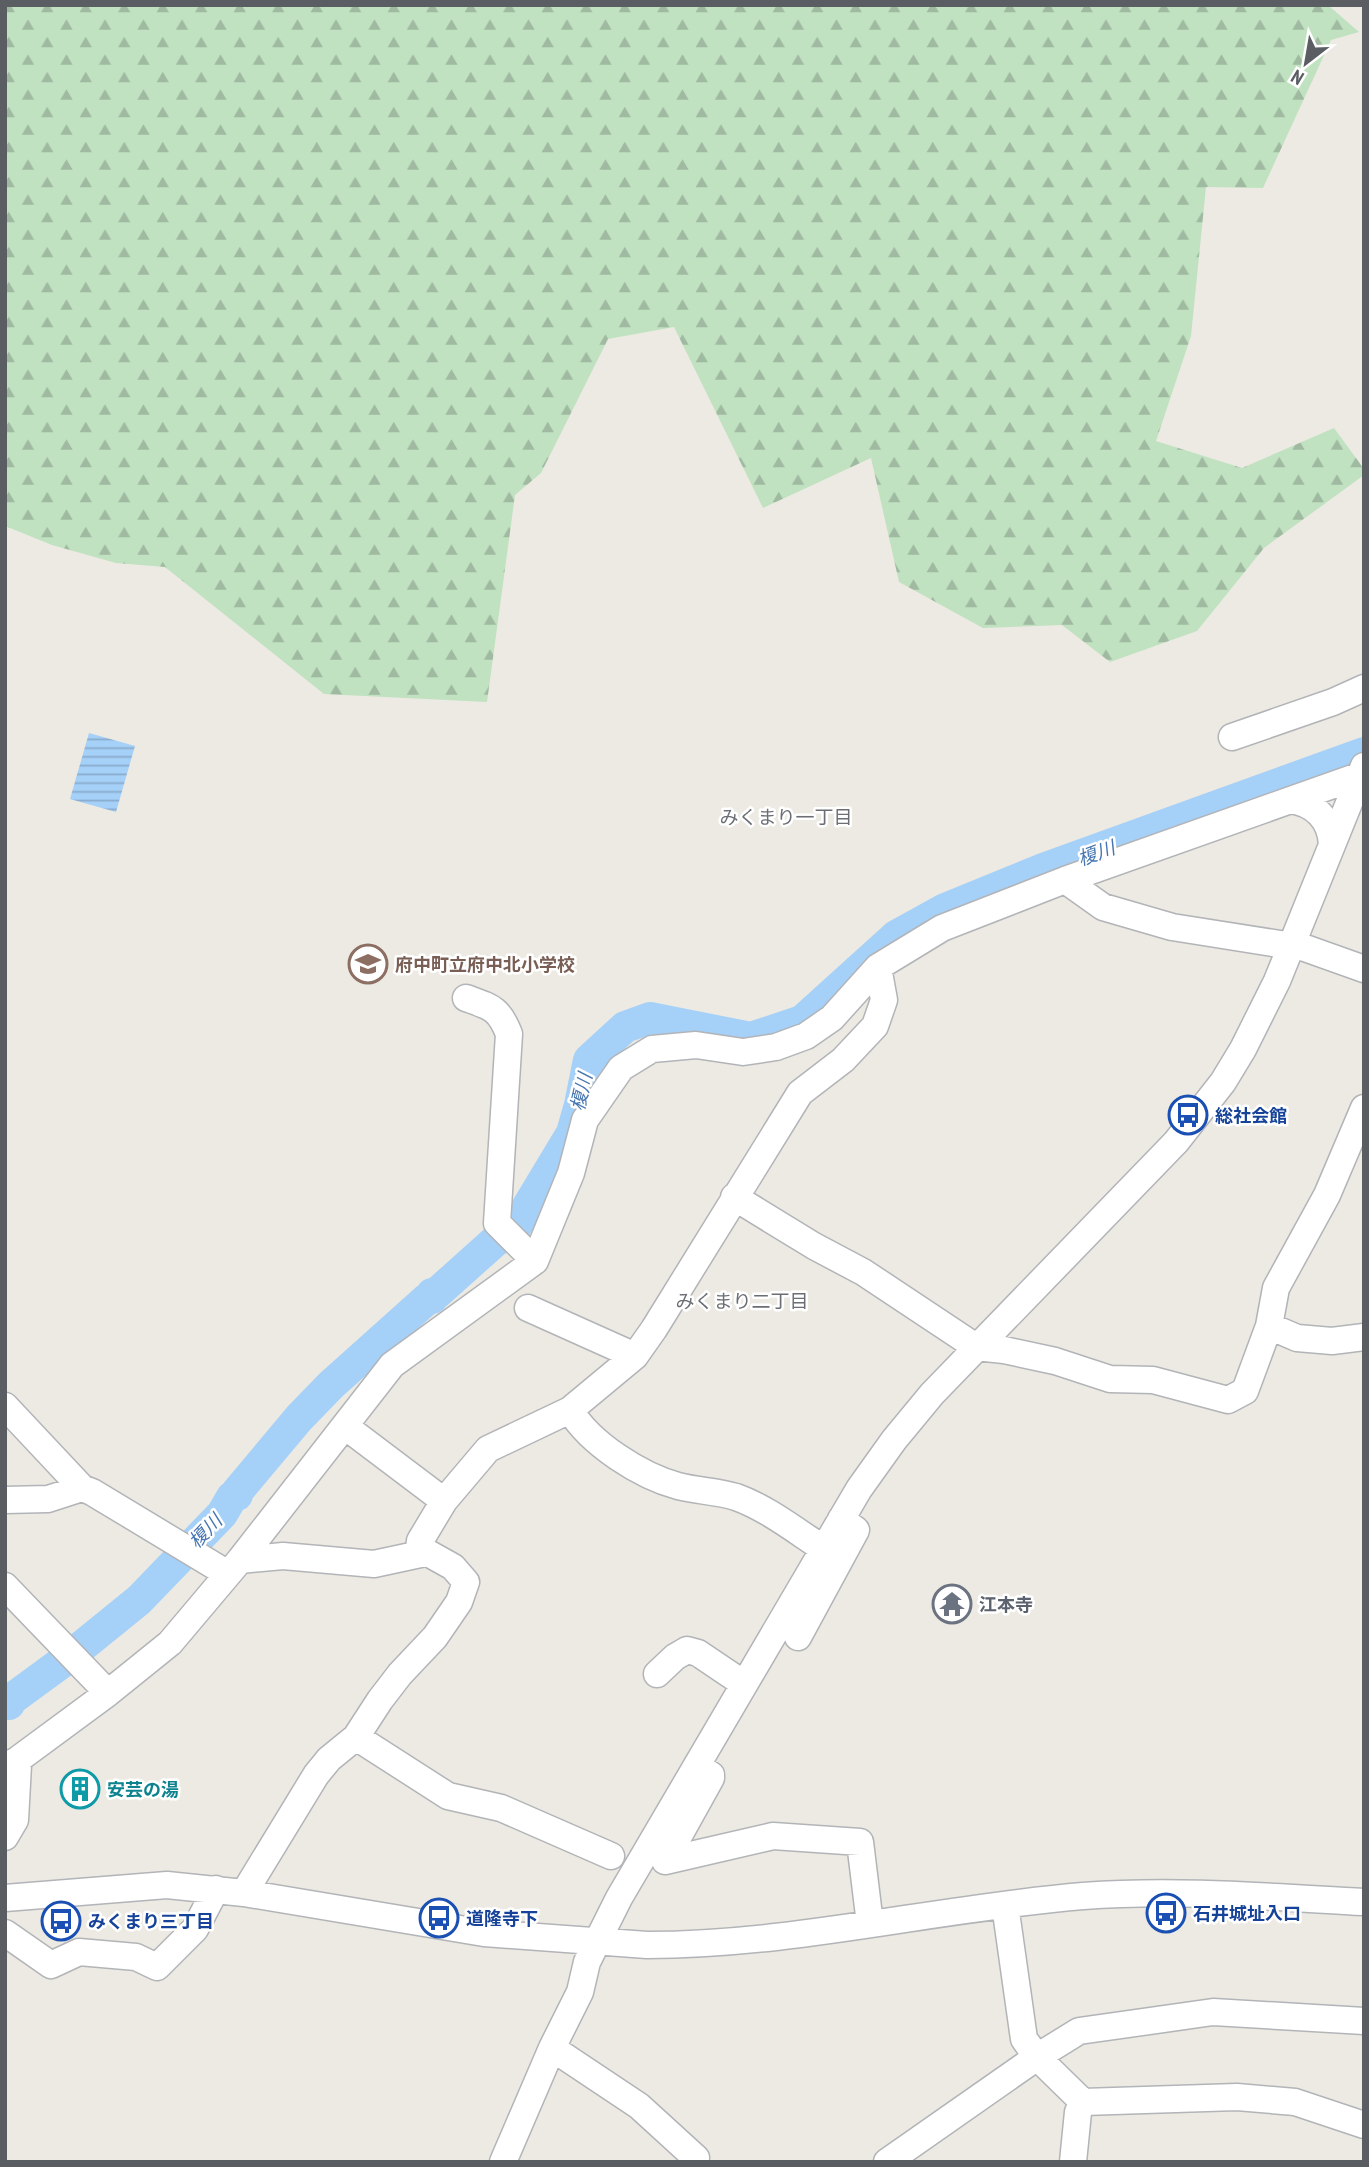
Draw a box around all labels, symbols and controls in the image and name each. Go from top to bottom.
north arrow [1271,28,1341,98]
text: N [1287,65,1308,91]
district label: みくまり一丁目 [719,805,853,829]
water label: 榎川 [1074,835,1120,871]
school or university icon: 府中町立府中北小学校 [347,943,389,985]
place label: 府中町立府中北小学校 [395,953,575,976]
water label: 榎川 [565,1069,597,1113]
bus stop icon: 総社会館 [1167,1094,1209,1136]
place label: 総社会館 [1215,1104,1287,1127]
district label: みくまり二丁目 [675,1289,809,1313]
water label: 榎川 [183,1508,228,1553]
temple icon: 江本寺 [931,1583,973,1625]
place label: 江本寺 [979,1593,1033,1616]
building icon: 安芸の湯 [59,1768,101,1810]
place label: 安芸の湯 [107,1778,179,1801]
bus stop icon: 石井城址入口 [1145,1892,1187,1934]
bus stop icon: 道隆寺下 [418,1897,460,1939]
bus stop icon: みくまり三丁目 [40,1900,82,1942]
place label: 石井城址入口 [1193,1902,1301,1925]
place label: 道隆寺下 [466,1907,538,1930]
place label: みくまり三丁目 [88,1910,214,1933]

